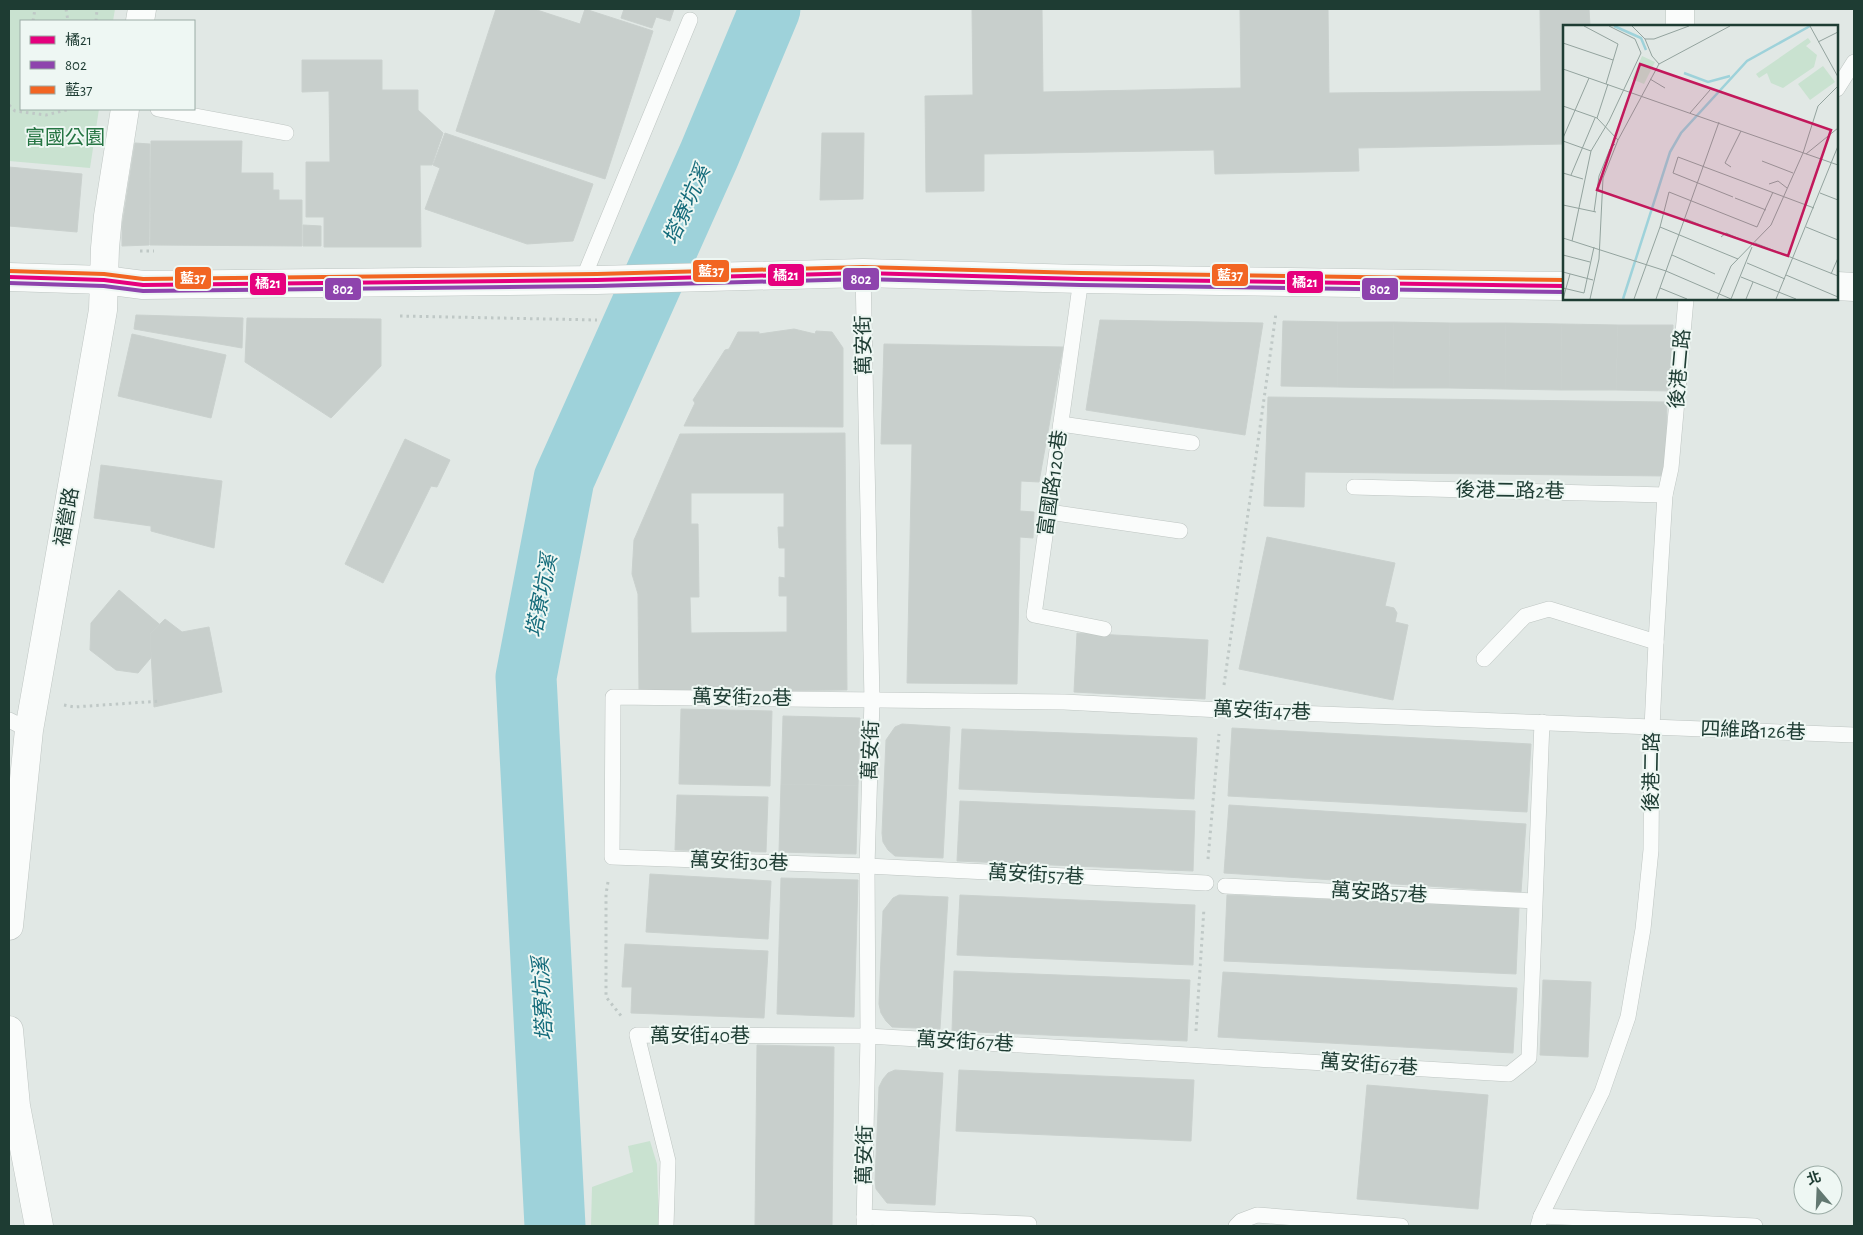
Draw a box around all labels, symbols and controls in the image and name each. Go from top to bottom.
legend [20,20,195,110]
inset map [1563,25,1838,300]
text: 橘21 [65,32,92,48]
text: 802 [65,58,87,73]
text: 藍37 [65,82,92,98]
park label: 富國公園 [25,127,105,148]
water label: 塔寮坑溪 [659,159,715,248]
line badge: 藍37 [692,259,730,283]
line badge: 橘21 [767,263,805,287]
line badge: 藍37 [1211,263,1249,287]
text: 藍37 [698,264,724,279]
line badge: 藍37 [174,266,212,290]
line badge: 802 [842,267,880,291]
text: 橘21 [773,268,799,283]
text: 藍37 [1217,268,1243,283]
line badge: 橘21 [1286,270,1324,294]
text: 藍37 [180,271,206,286]
line badge: 橘21 [249,272,287,296]
text: 802 [851,273,872,287]
text: 橘21 [1292,275,1318,290]
text: 橘21 [255,276,281,291]
line badge: 802 [324,277,362,301]
line badge: 802 [1361,277,1399,301]
text: 802 [333,283,354,297]
text: 802 [1370,283,1391,297]
street label: 萬安街 [852,315,875,375]
street label: 後港二路 [1665,328,1693,410]
street label: 富國路120巷 [1035,429,1070,537]
street label: 後港二路2巷 [1455,478,1565,502]
street label: 福營路 [51,486,82,548]
water label: 塔寮坑溪 [523,550,561,639]
street label: 萬安街20巷 [692,686,792,709]
street label: 萬安街47巷 [1213,698,1311,723]
street label: 四維路126巷 [1700,718,1806,743]
street label: 萬安街 [859,720,882,780]
street label: 後港二路 [1639,732,1663,812]
street label: 萬安街30巷 [689,849,789,874]
street label: 萬安街57巷 [987,861,1085,888]
street label: 萬安路57巷 [1330,879,1428,906]
water label: 塔寮坑溪 [529,954,556,1042]
street label: 萬安街40巷 [650,1025,750,1046]
street label: 萬安街67巷 [916,1028,1014,1055]
street label: 萬安街67巷 [1320,1051,1419,1078]
street label: 萬安街 [853,1125,876,1185]
north arrow [1793,1165,1843,1215]
text: 北 [1805,1169,1823,1188]

